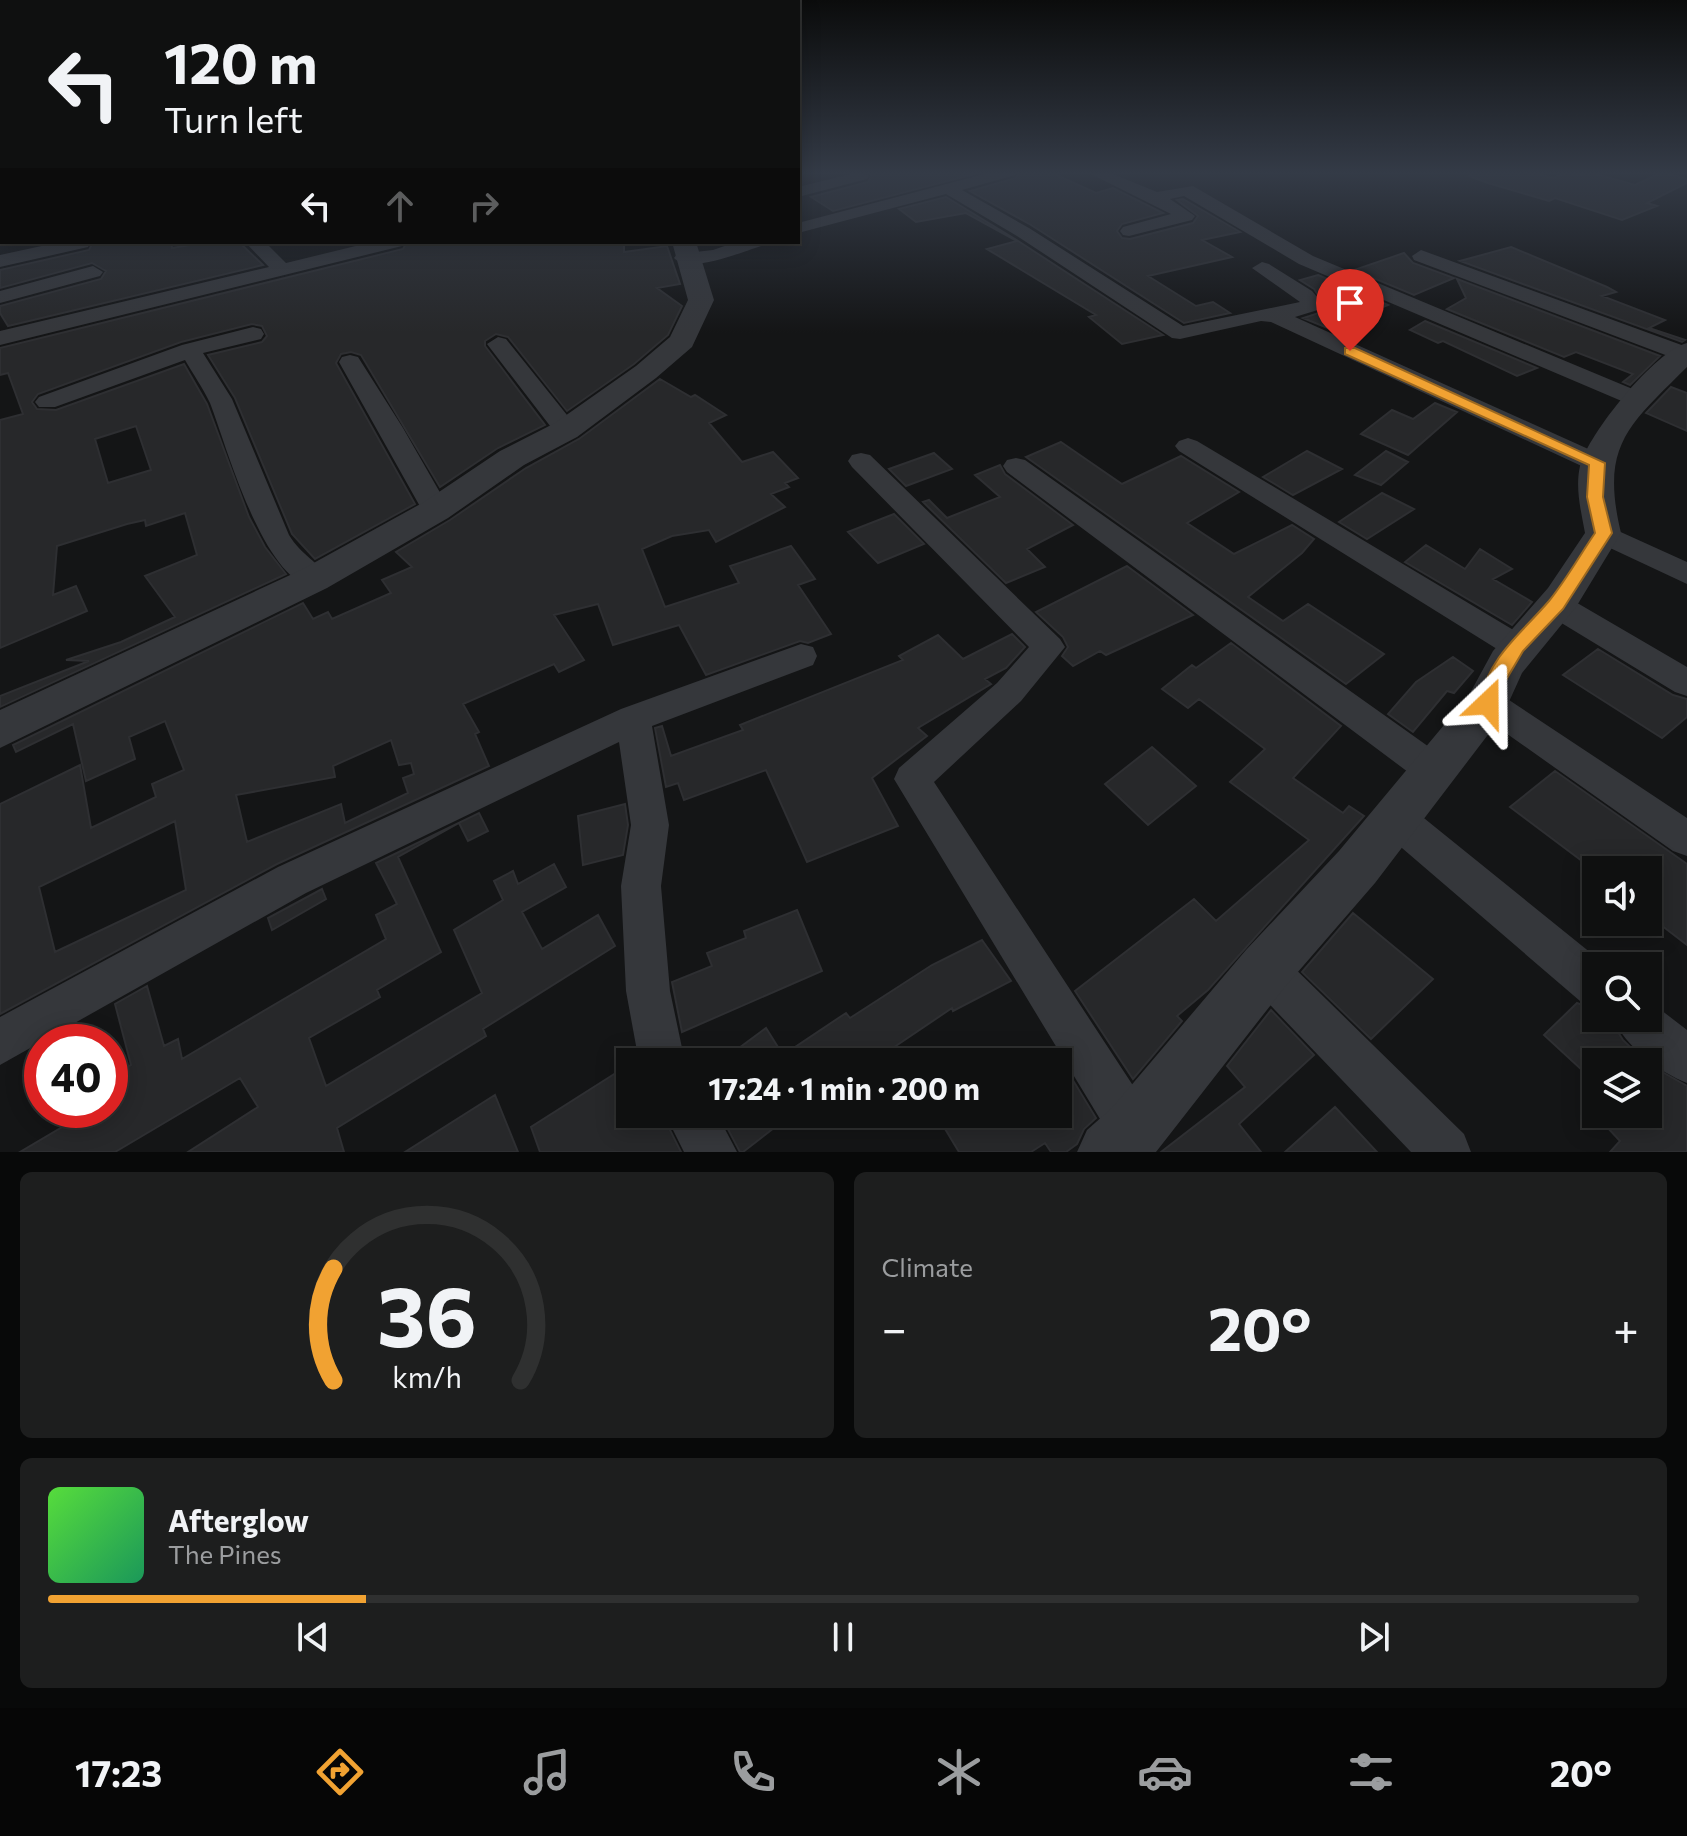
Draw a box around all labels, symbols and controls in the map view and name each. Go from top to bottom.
text: 120 m [164,27,318,96]
icon: left [32,32,136,136]
text: Turn left [164,96,303,140]
icon: left [294,184,338,228]
icon: ahead [378,184,422,228]
icon: right [462,184,506,228]
pin [1316,269,1384,351]
icon: arrive [1328,281,1372,325]
position arrow [1446,661,1530,745]
map controls [1582,856,1662,1128]
button: sound [1582,856,1662,936]
button: search [1582,952,1662,1032]
speed limit sign: 40 [24,1024,128,1128]
button: layers [1582,1048,1662,1128]
text: 17:24 · 1 min · 200 m [708,1069,980,1106]
text: Climate [882,1251,973,1282]
text: 36 [377,1262,477,1364]
text: 20° [1208,1290,1312,1363]
text: − [882,1300,907,1354]
text: + [1613,1300,1639,1354]
text: km/h [392,1359,462,1394]
text: Afterglow [168,1501,309,1538]
text: The Pines [168,1538,282,1569]
icon: previous [291,1615,335,1659]
icon: pause [821,1615,865,1659]
icon: next [1352,1615,1396,1659]
icon: directions [312,1744,368,1800]
icon: music [519,1744,575,1800]
icon: phone [725,1744,781,1800]
icon: climate [931,1744,987,1800]
icon: car [1137,1744,1193,1800]
icon: filters [1343,1744,1399,1800]
text: 17:23 [75,1750,162,1794]
text: 20° [1550,1750,1612,1794]

